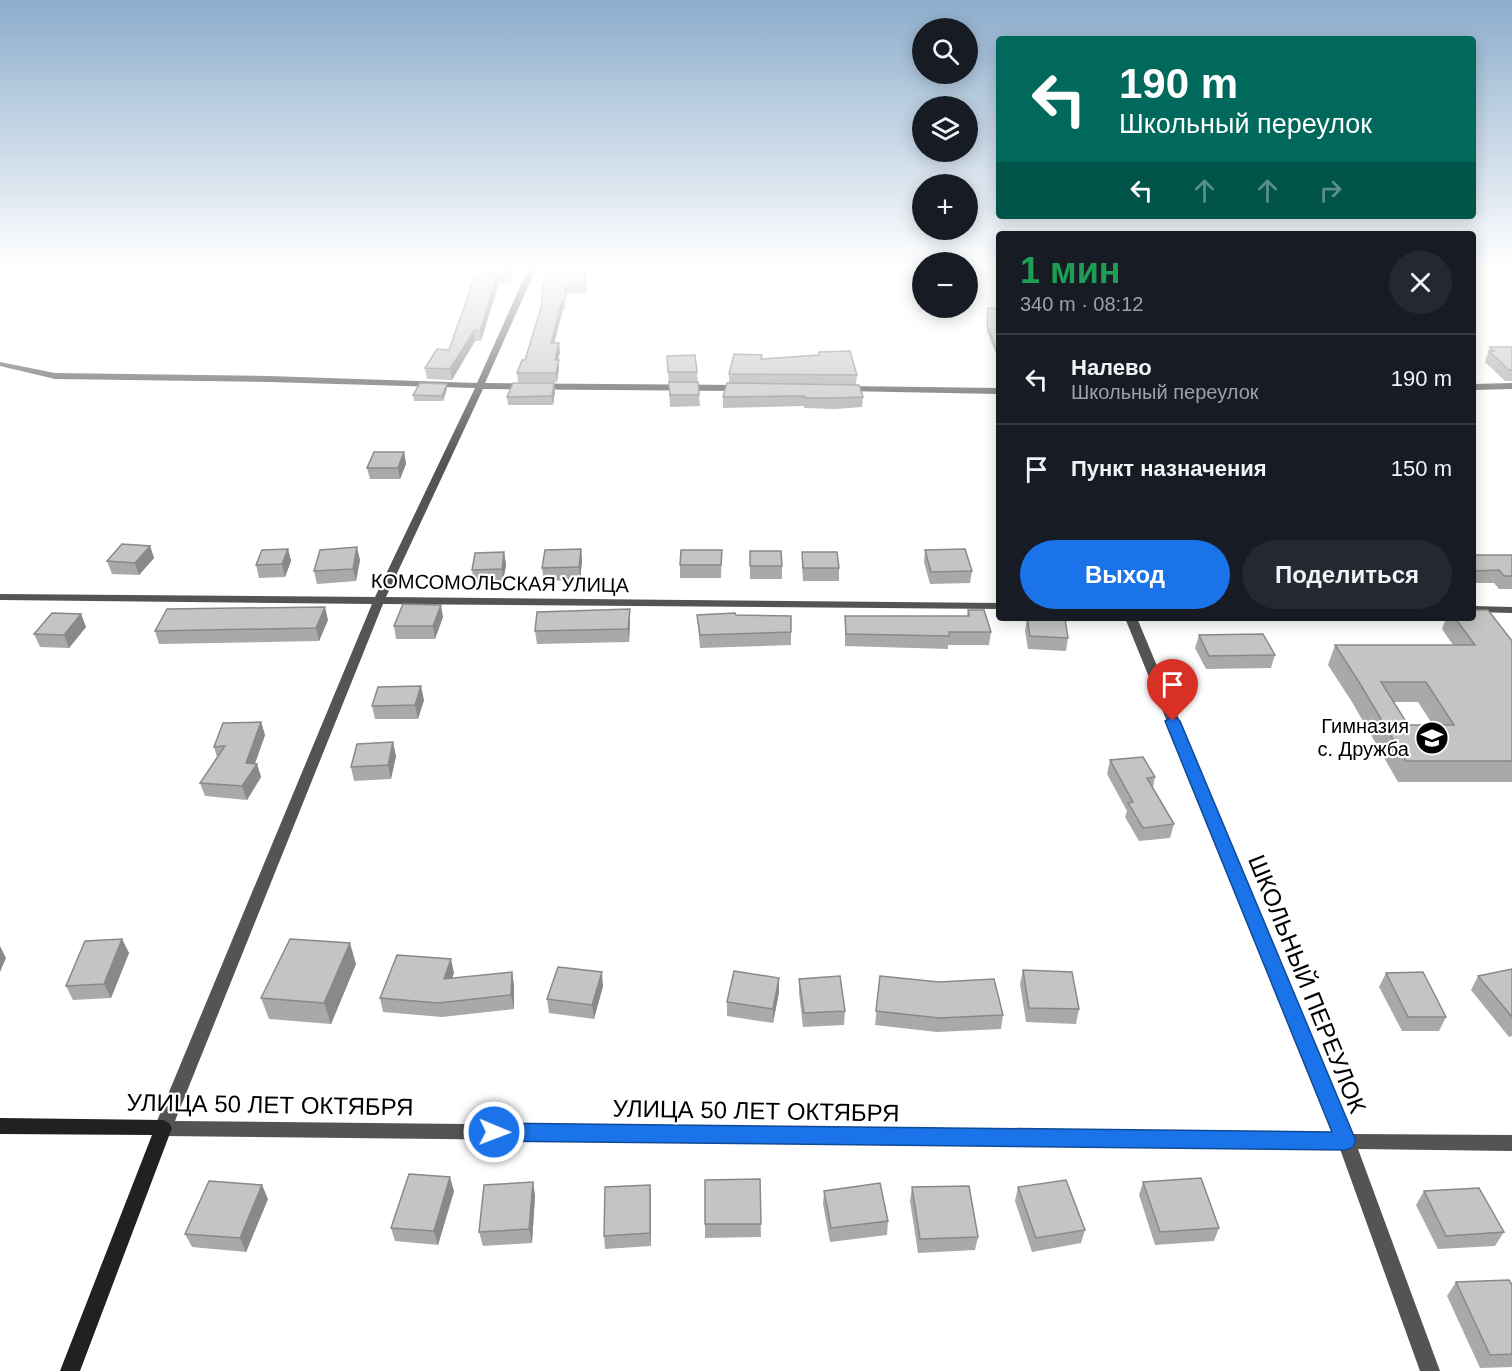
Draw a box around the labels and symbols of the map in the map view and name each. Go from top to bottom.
street label: КОМСОМОЛЬСКАЯ УЛИЦА [371,570,630,596]
pin [1147,659,1198,721]
place label: Гимназия с. Дружба [1317,715,1410,760]
school or university icon: Гимназия с. Дружба [1414,720,1450,756]
street label: ШКОЛЬНЫЙ ПЕРЕУЛОК [1243,851,1372,1117]
street label: УЛИЦА 50 ЛЕТ ОКТЯБРЯ [126,1088,414,1121]
street label: УЛИЦА 50 ЛЕТ ОКТЯБРЯ [612,1094,900,1127]
position arrow [462,1100,526,1164]

